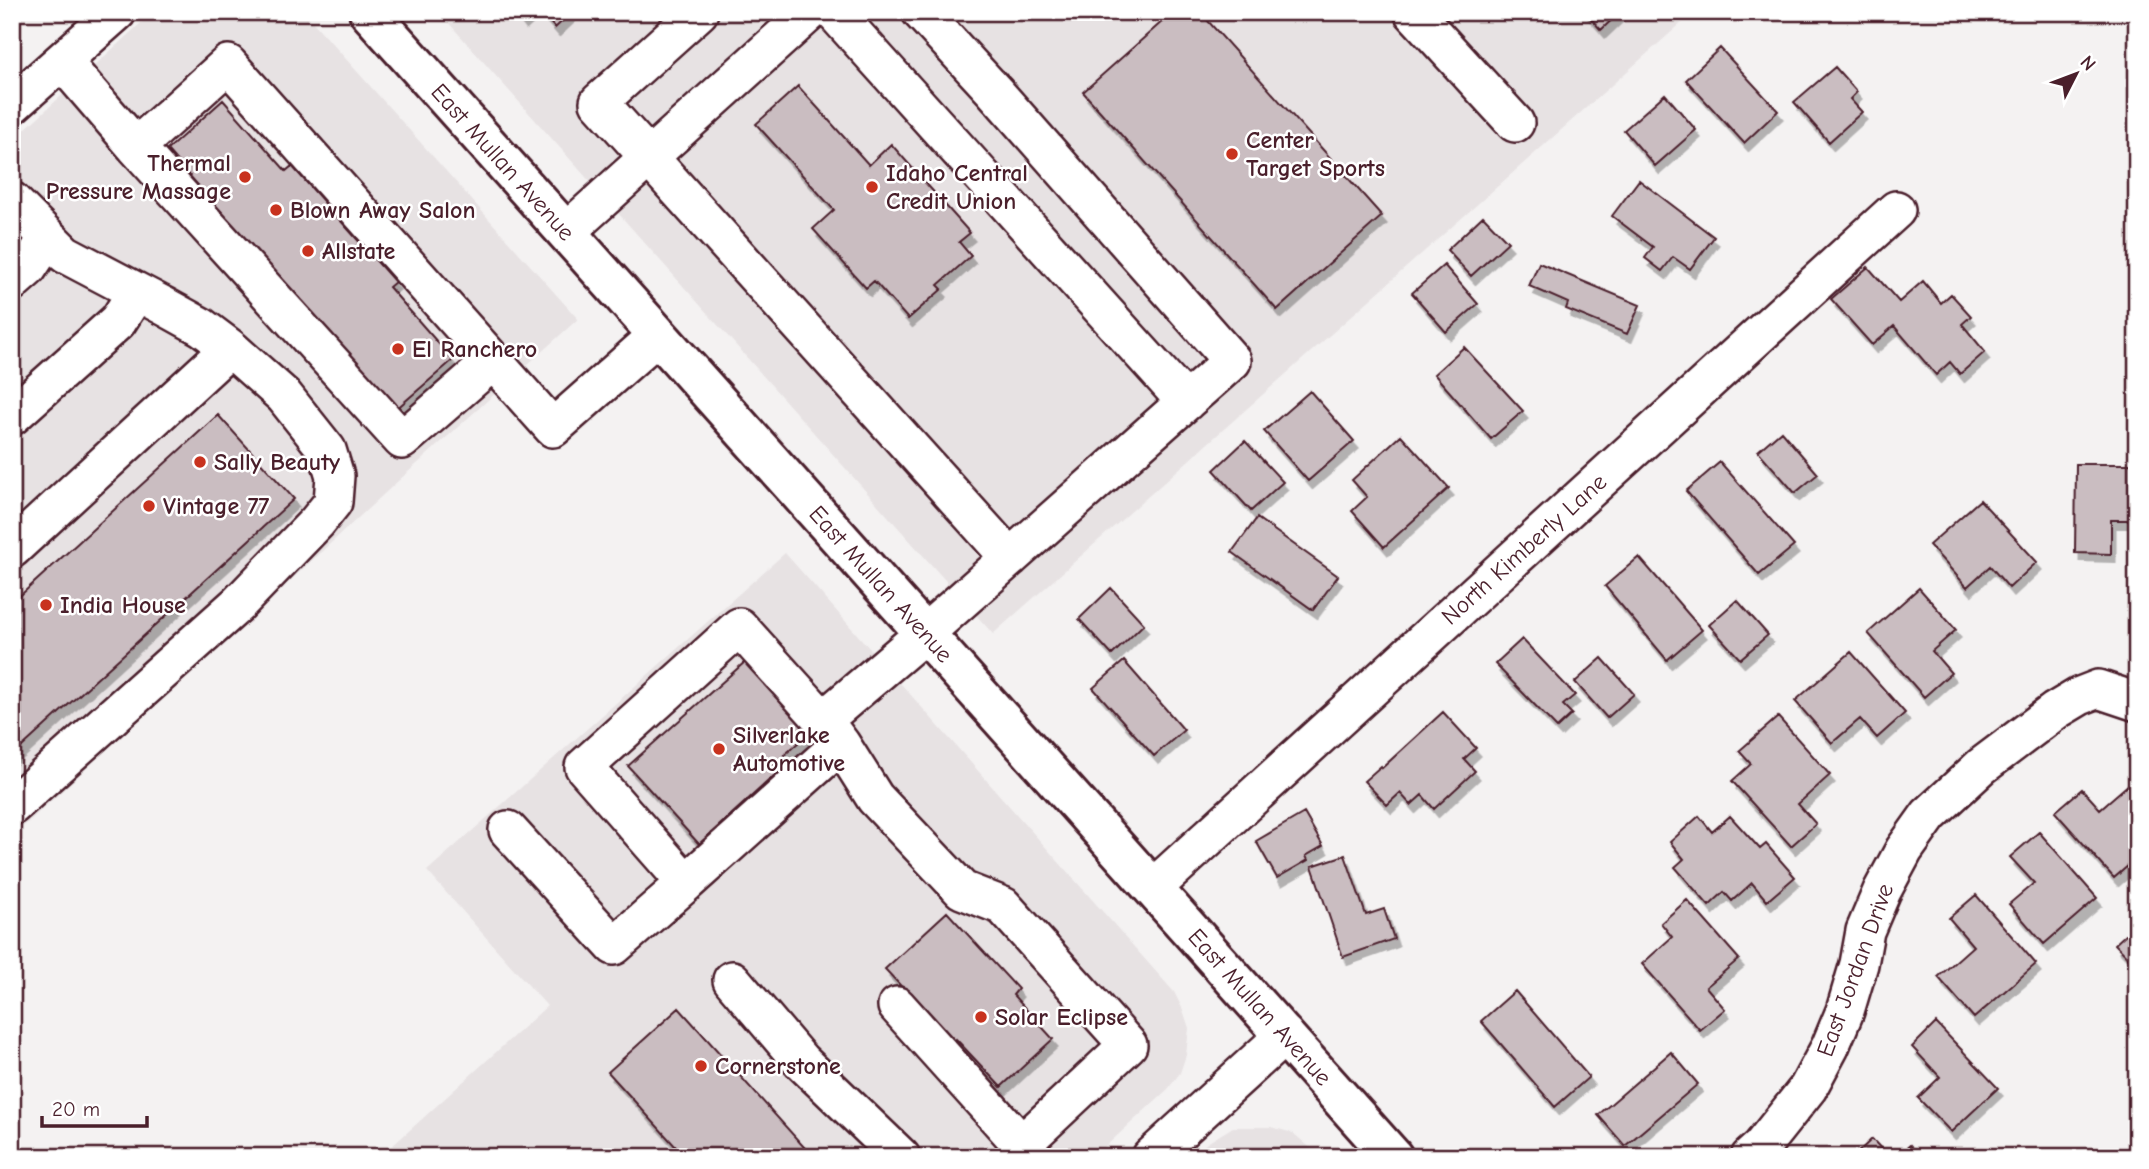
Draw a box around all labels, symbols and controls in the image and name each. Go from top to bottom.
north arrow [2040,38,2110,108]
text: N [2076,51,2100,75]
street label: East Mullan Avenue [425,78,581,246]
place label: Center Target Sports [1246,126,1385,182]
marker: Center Target Sports [1224,146,1240,162]
place label: Thermal Pressure Massage [46,149,231,205]
place label: Idaho Central Credit Union [886,159,1028,215]
marker: Thermal Pressure Massage [237,169,253,185]
marker: Idaho Central Credit Union [864,179,880,195]
place label: Blown Away Salon [290,196,475,224]
marker: Blown Away Salon [268,202,284,218]
place label: Allstate [322,237,396,265]
marker: Allstate [300,243,316,259]
place label: El Ranchero [412,335,537,363]
marker: El Ranchero [390,341,406,357]
place label: Sally Beauty [214,448,340,476]
marker: Sally Beauty [192,454,208,470]
street label: North Kimberly Lane [1436,468,1612,630]
place label: Vintage 77 [163,492,270,520]
marker: Vintage 77 [141,498,157,514]
street label: East Mullan Avenue [803,500,959,668]
place label: India House [60,591,186,619]
marker: India House [38,597,54,613]
place label: Silverlake Automotive [733,721,845,777]
marker: Silverlake Automotive [711,741,727,757]
street label: East Jordan Drive [1811,880,1899,1060]
street label: East Mullan Avenue [1182,923,1338,1091]
place label: Solar Eclipse [995,1003,1128,1031]
marker: Solar Eclipse [973,1009,989,1025]
place label: Cornerstone [715,1052,841,1080]
marker: Cornerstone [693,1058,709,1074]
scale bar [42,1085,147,1129]
text: 20 m [52,1097,100,1121]

